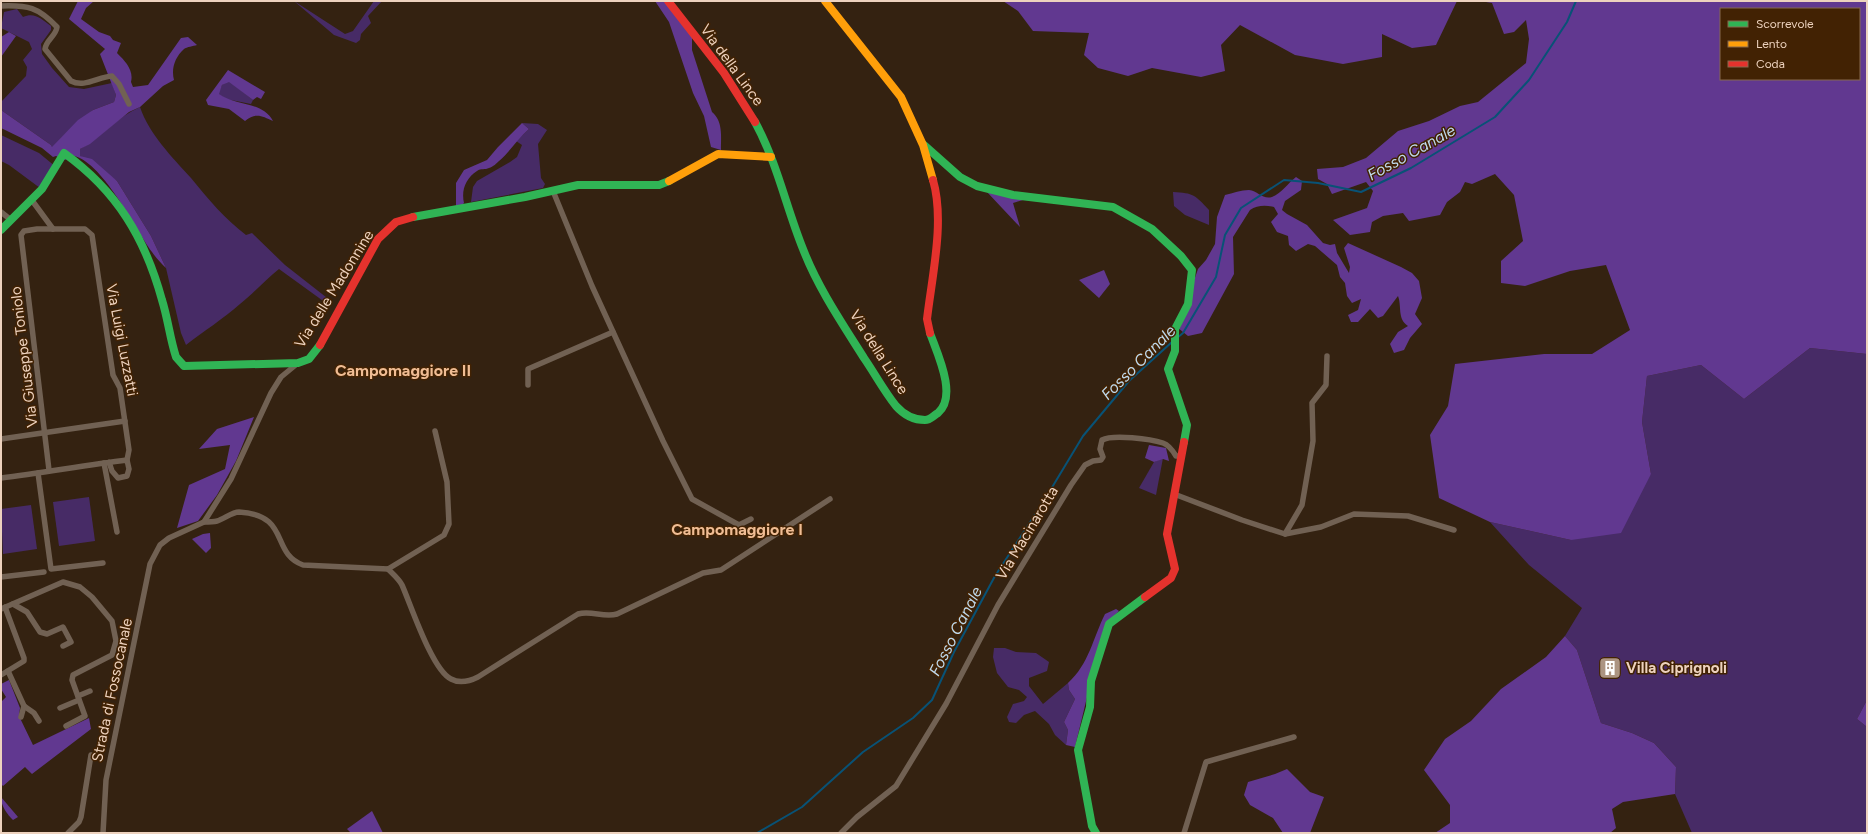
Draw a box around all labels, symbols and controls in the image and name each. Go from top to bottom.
legend [1720,8,1860,80]
text: Scorrevole [1756,17,1814,31]
street label: Via della Lince [696,21,768,109]
text: Lento [1756,37,1787,51]
text: Coda [1756,57,1785,71]
water label: Fosso Canale [1364,120,1459,184]
street label: Via delle Madonnine [291,227,377,351]
street label: Via Luigi Luzzatti [102,282,142,398]
street label: Via Giuseppe Toniolo [6,285,42,429]
street label: Via della Lince [846,306,912,398]
water label: Fosso Canale [1097,321,1180,404]
district label: Campomaggiore II [335,361,471,380]
street label: Via Macinarotta [992,483,1062,583]
district label: Campomaggiore I [671,520,803,539]
water label: Fosso Canale [925,583,986,679]
street label: Strada di Fossocanale [88,617,136,763]
building icon: Villa Ciprignoli [1597,655,1623,681]
place label: Villa Ciprignoli [1626,659,1727,677]

